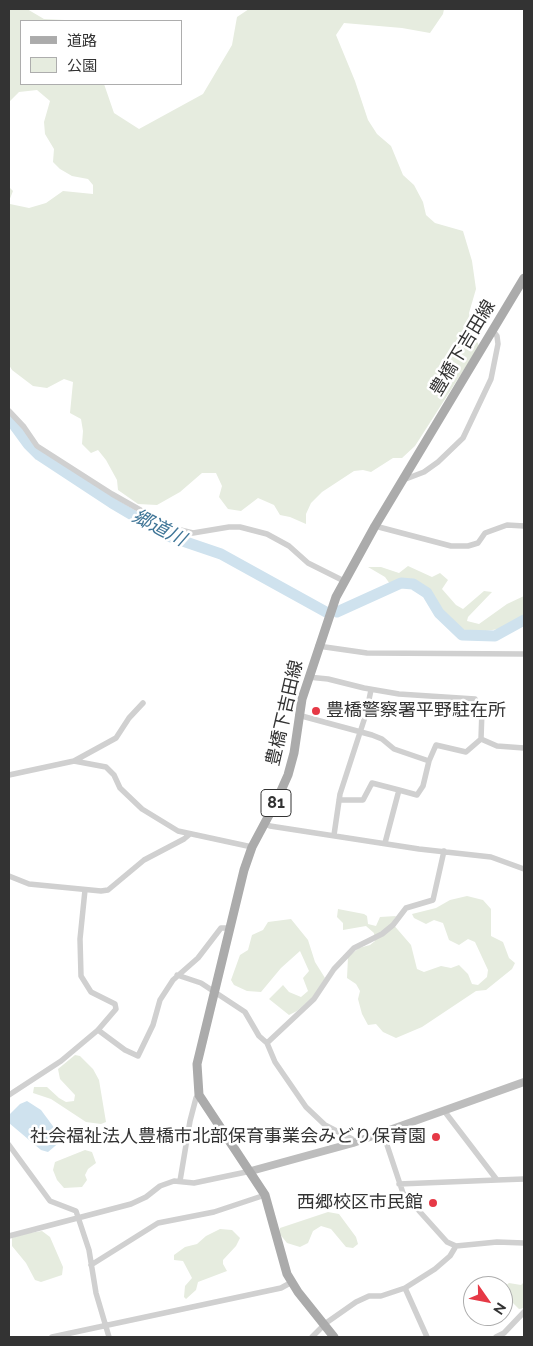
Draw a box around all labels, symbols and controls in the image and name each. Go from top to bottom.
legend [20,20,182,85]
text: 道路 [67,32,97,50]
text: 公園 [67,57,97,75]
street label: 豊橋下吉田線 [426,296,500,400]
water label: 郷道川 [128,505,190,551]
street label: 豊橋下吉田線 [262,658,308,768]
place label: 豊橋警察署平野駐在所 [326,700,506,722]
marker: 豊橋警察署平野駐在所 [310,705,322,717]
road number: 81 [261,790,291,816]
place label: 社会福祉法人豊橋市北部保育事業会みどり保育園 [30,1126,426,1148]
marker: 社会福祉法人豊橋市北部保育事業会みどり保育園 [430,1131,442,1143]
place label: 西郷校区市民館 [297,1192,423,1214]
marker: 西郷校区市民館 [427,1197,439,1209]
north arrow [463,1276,513,1326]
text: N [490,1300,509,1317]

